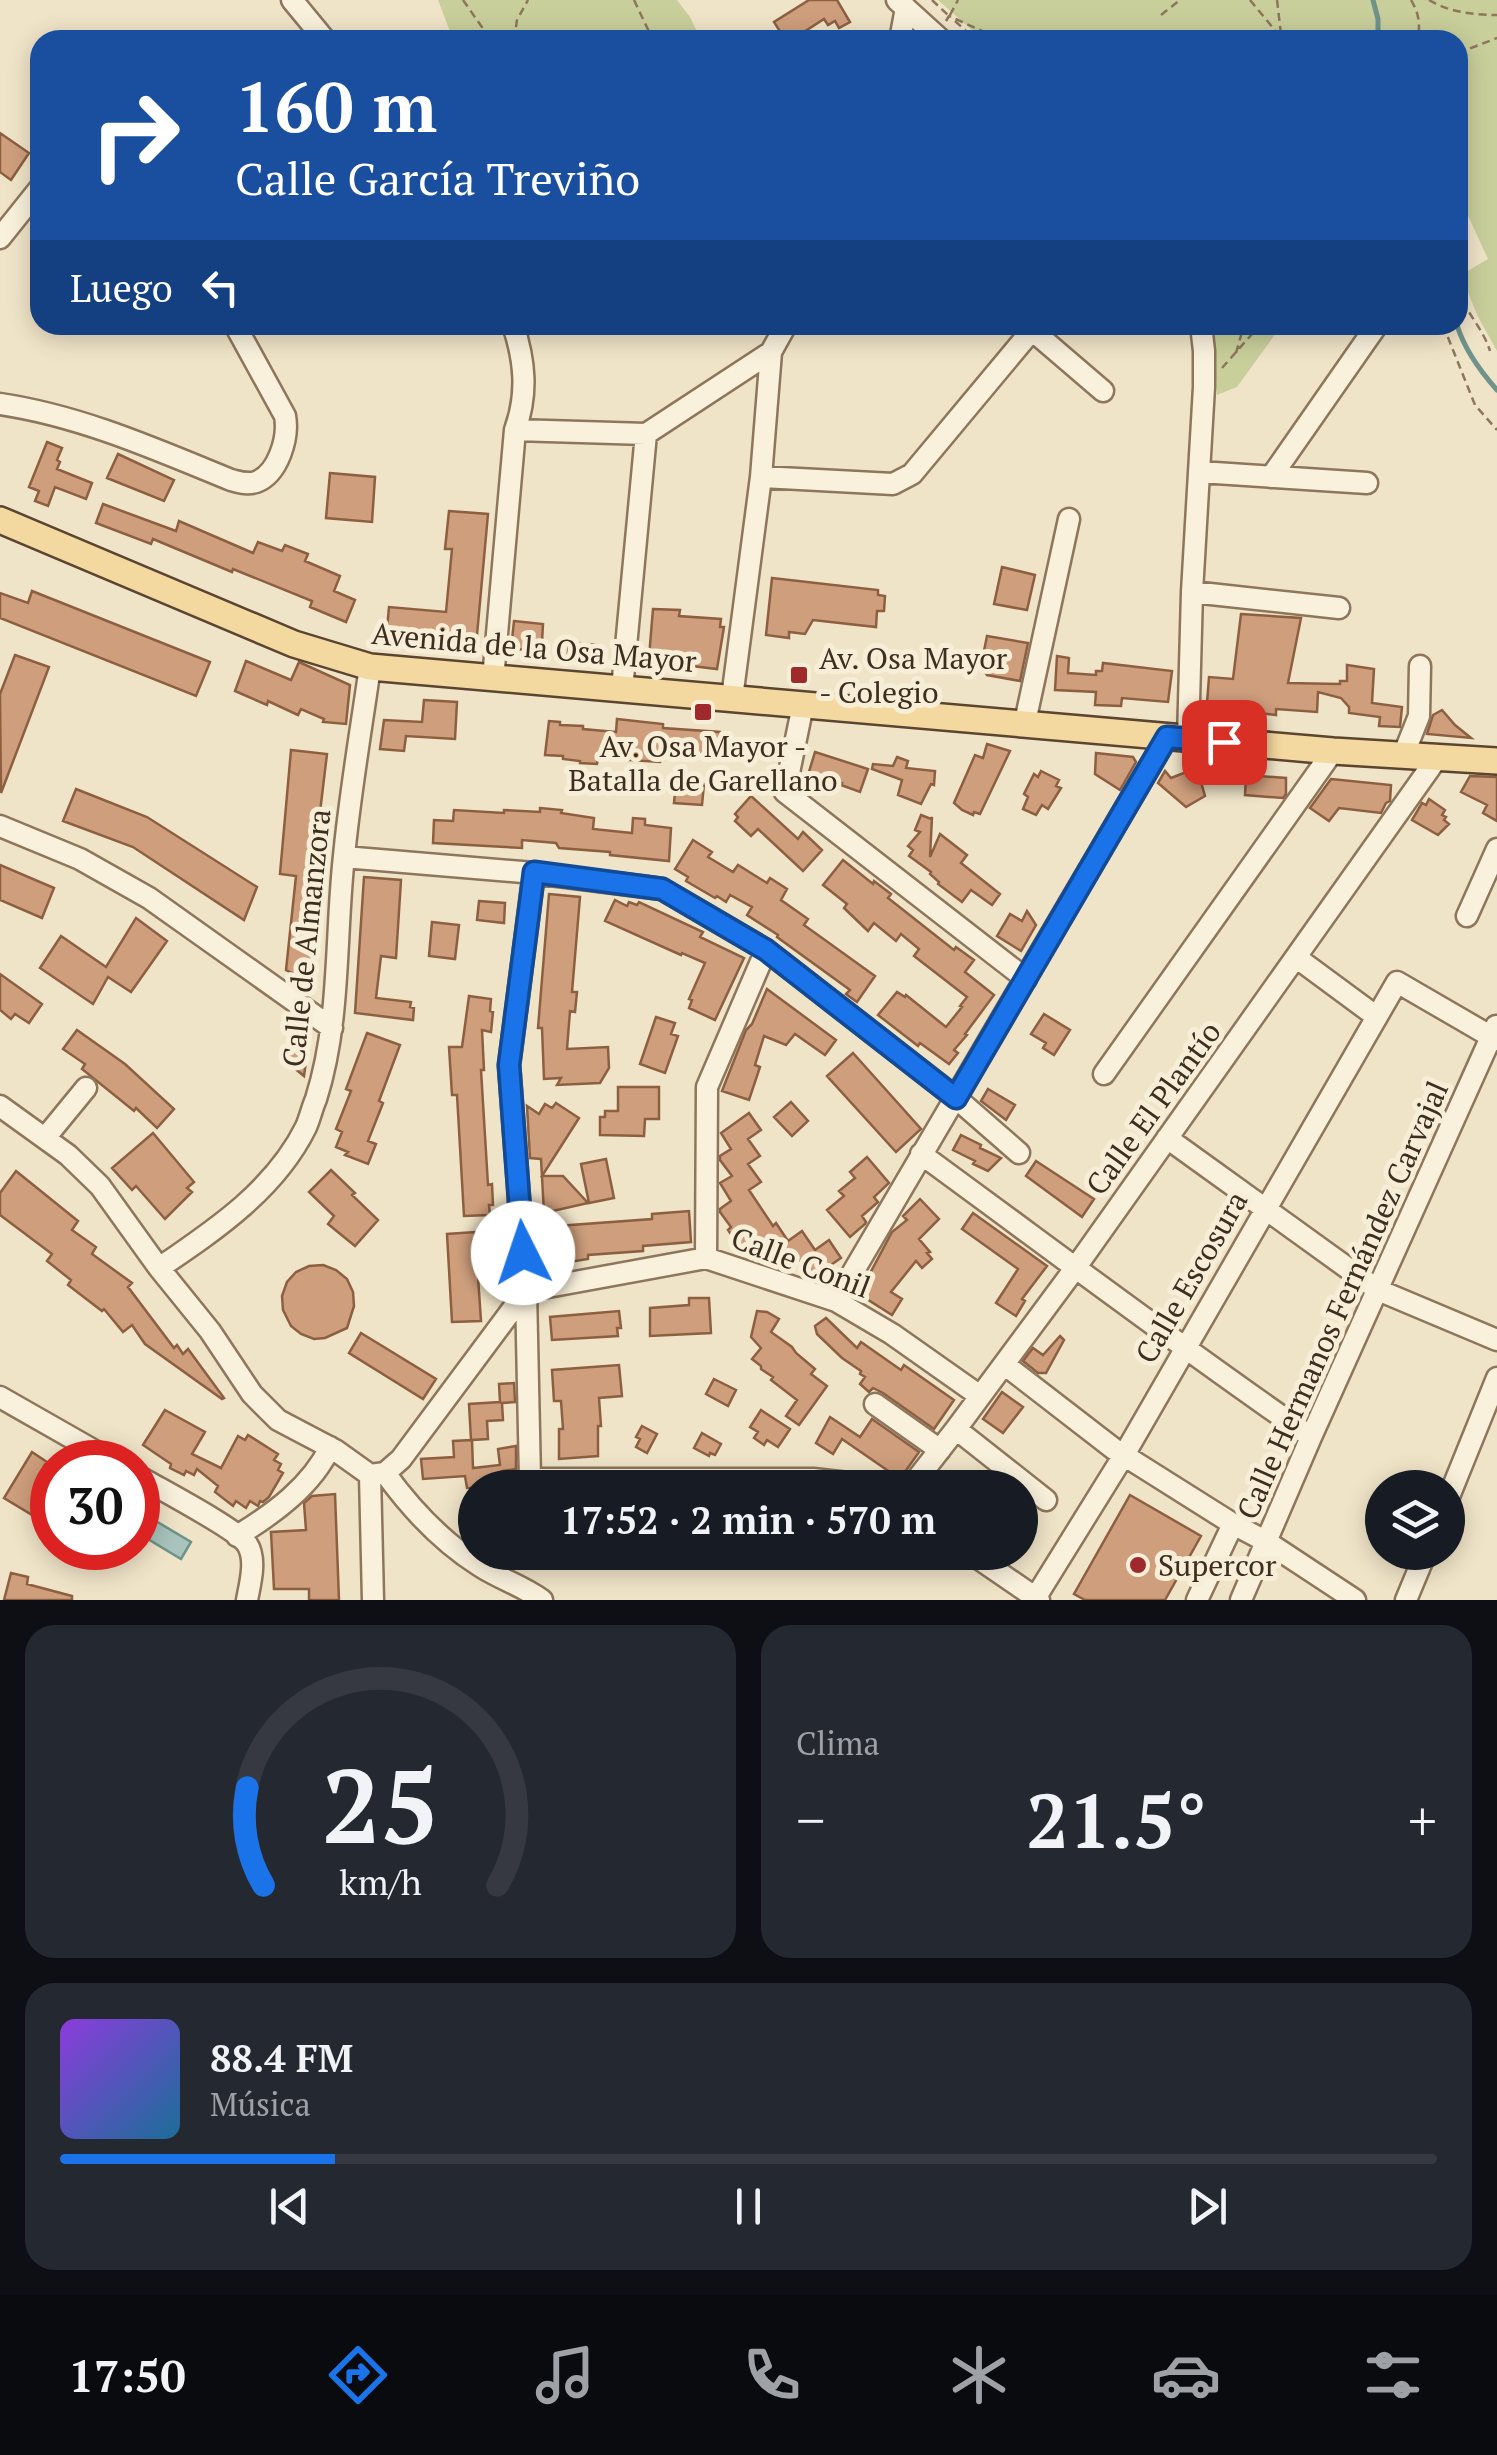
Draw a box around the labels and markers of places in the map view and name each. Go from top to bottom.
place label: Av. Osa Mayor - Colegio [819,638,1008,712]
marker: Av. Osa Mayor - Colegio [788,664,810,686]
pin [1182,700,1267,785]
marker: Av. Osa Mayor - Batalla de Garellano [692,701,714,723]
place label: Av. Osa Mayor - Batalla de Garellano [568,726,838,800]
place label: Supercor [1158,1545,1277,1585]
marker: Supercor [1127,1554,1149,1576]

